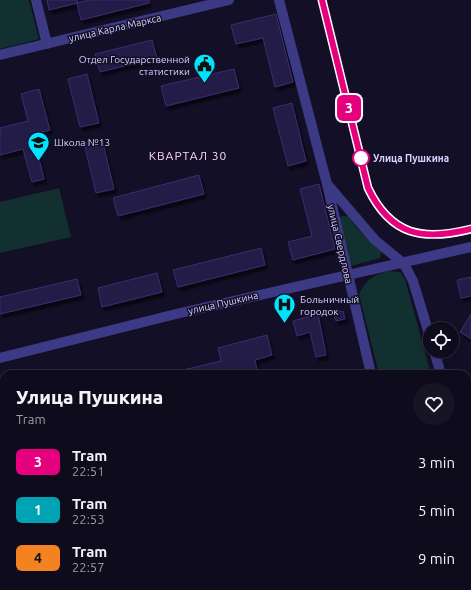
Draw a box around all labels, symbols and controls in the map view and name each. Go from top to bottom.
street label: улица Карла Маркса [68,12,162,44]
public building icon: Отдел Государственной статистики [192,52,218,85]
place label: Отдел Государственной статистики [79,54,190,77]
line badge: 3 [336,95,362,121]
text: 3 [345,100,353,116]
school or university icon: Школа №13 [26,129,52,162]
place label: Школа №13 [54,137,110,148]
district label: КВАРТАЛ 30 [149,149,227,162]
marker: Улица Пушкина [352,149,370,167]
place label: Улица Пушкина [373,153,449,164]
street label: улица Свердлова [326,203,354,285]
street label: улица Пушкина [187,290,259,316]
hospital icon: Больничный городок [271,292,297,325]
place label: Больничный городок [300,294,359,317]
map controls [423,322,459,358]
button: locate [423,322,459,358]
button: heart [413,383,455,425]
text: Улица Пушкина [16,386,163,408]
text: Tram [16,412,46,426]
text: Tram [72,447,107,464]
text: 3 [34,454,42,470]
text: 3 min [418,454,455,471]
text: 22:51 [72,464,105,478]
text: Tram [72,495,107,512]
text: 1 [34,502,42,518]
text: 5 min [418,502,455,519]
text: 22:53 [72,512,105,526]
text: Tram [72,543,107,560]
text: 4 [34,550,42,566]
text: 9 min [418,550,455,567]
text: 22:57 [72,560,105,574]

